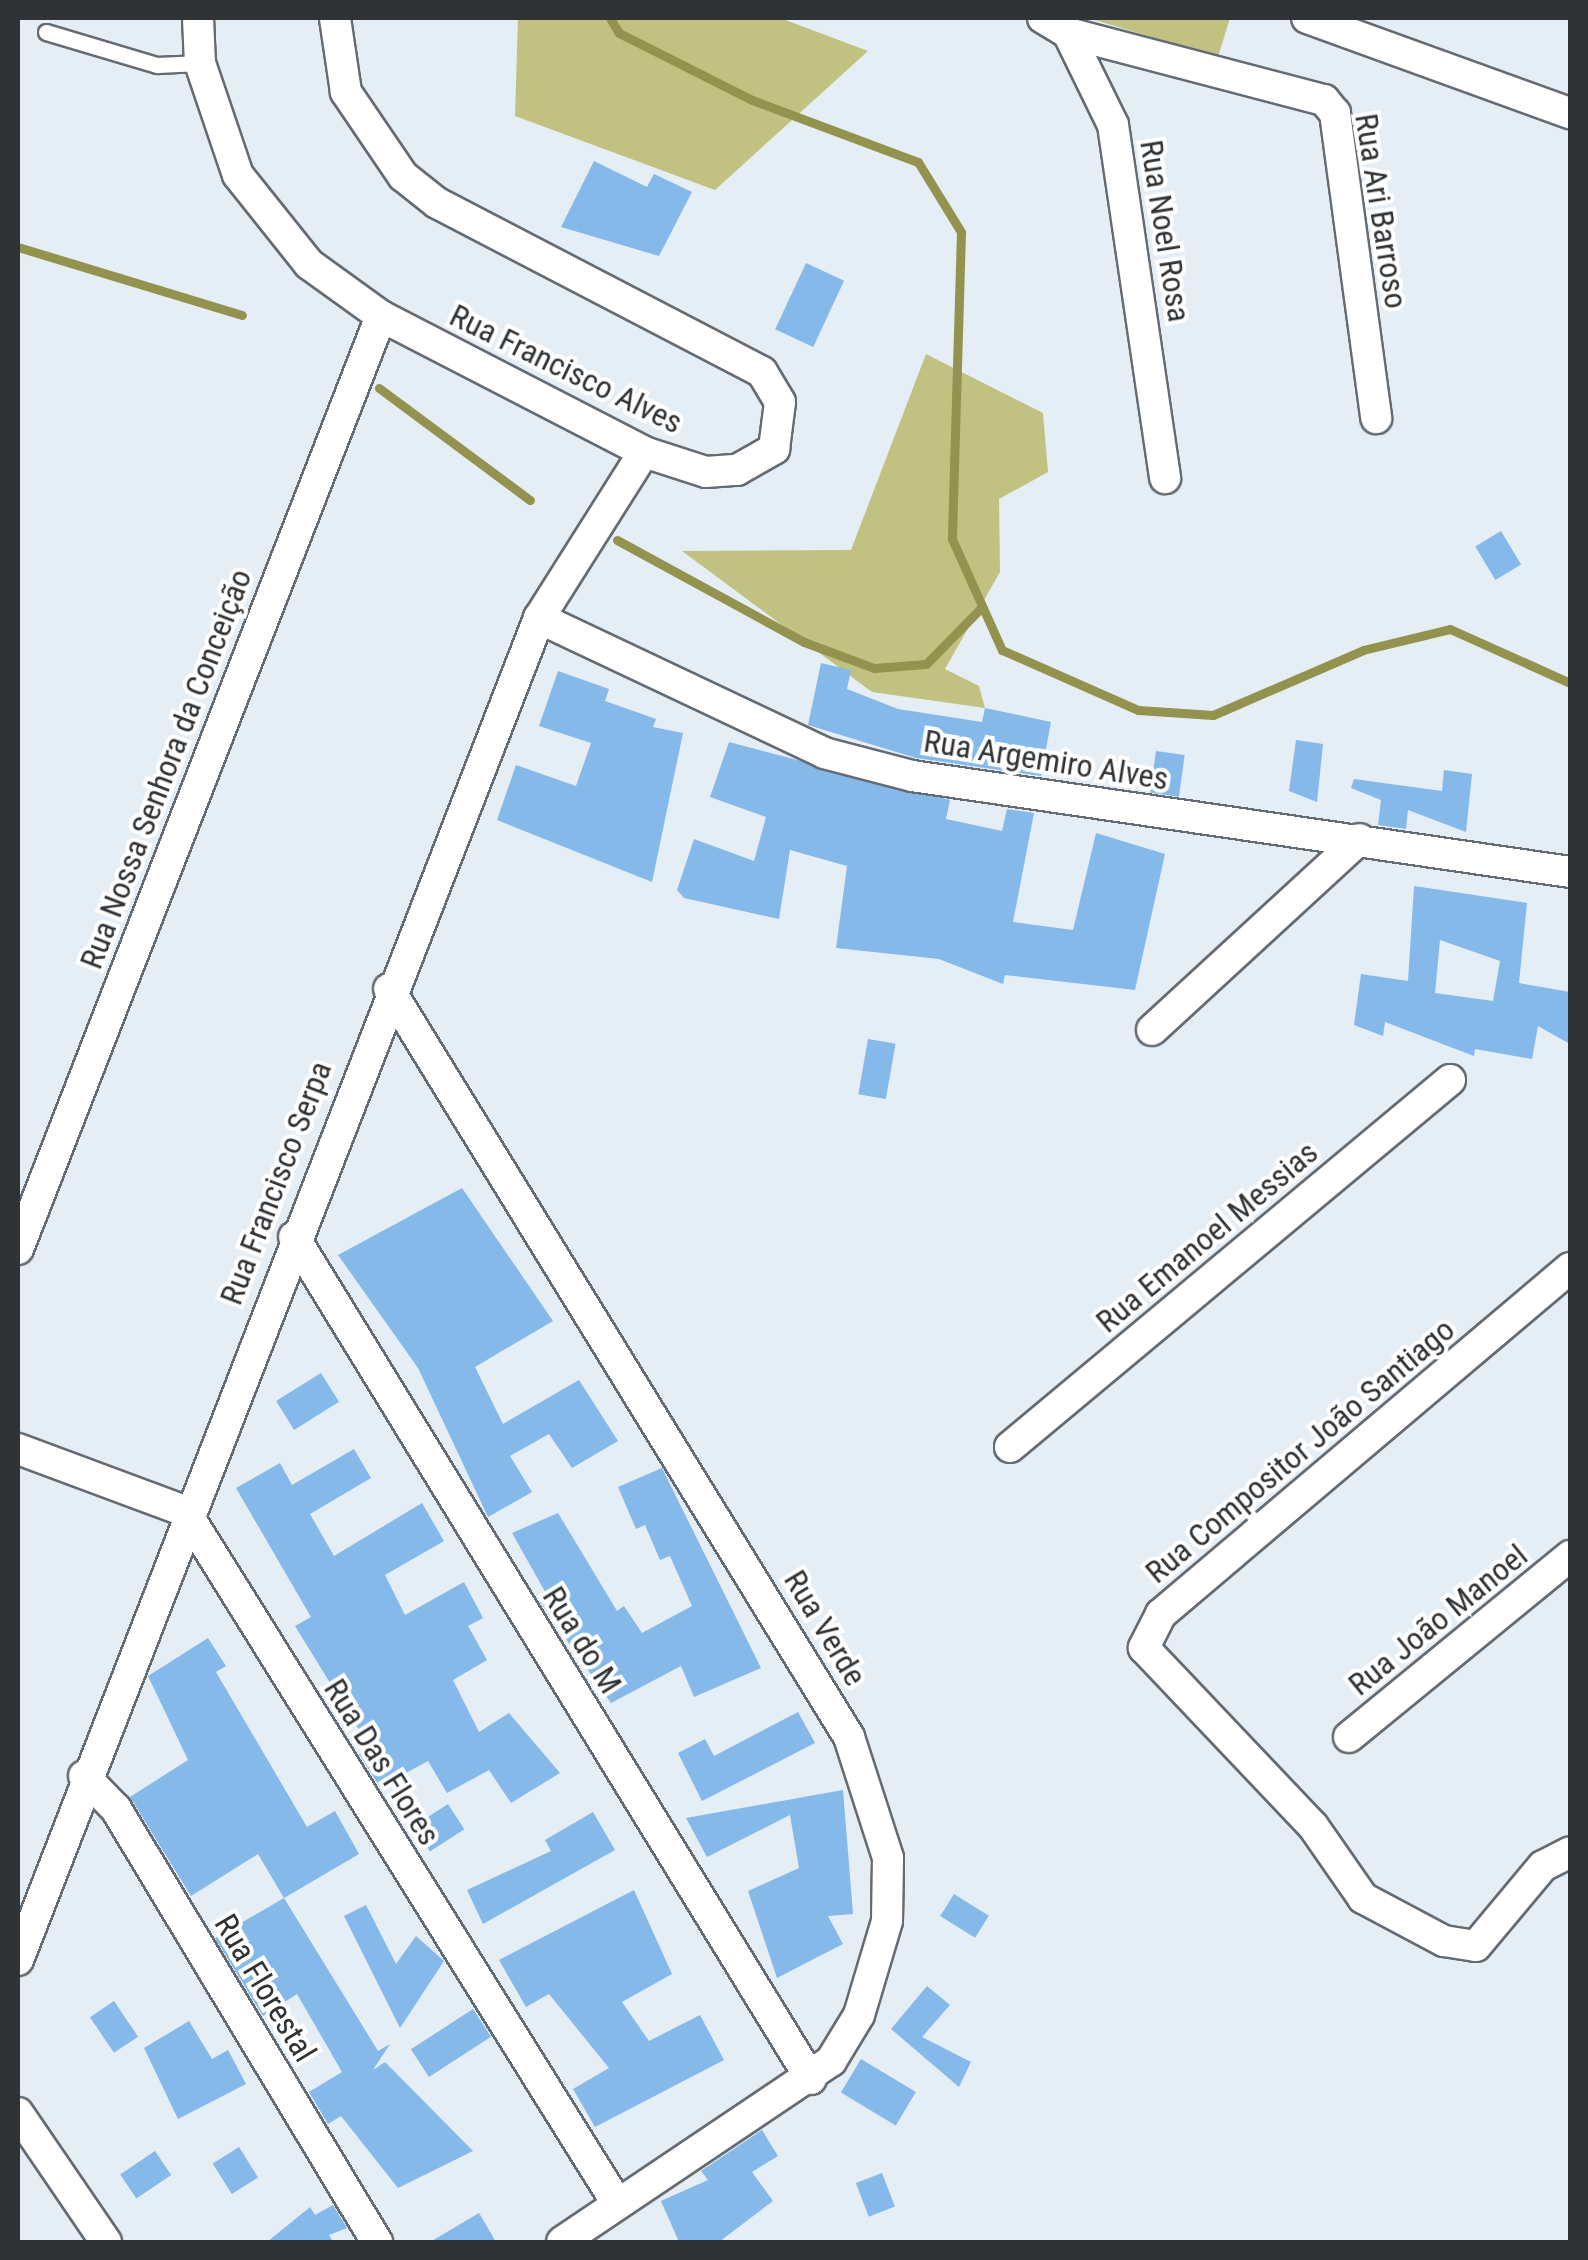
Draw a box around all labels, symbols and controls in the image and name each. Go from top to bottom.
street label: Rua Ari Barroso [1347,111,1415,311]
street label: Rua Noel Rosa [1132,137,1198,325]
street label: Rua Francisco Alves [444,296,688,442]
street label: Rua Nossa Senhora da Conceição [72,564,260,974]
street label: Rua Argemiro Alves [921,722,1171,798]
street label: Rua Francisco Serpa [212,1056,340,1310]
street label: Rua Emanoel Messias [1088,1133,1326,1341]
street label: Rua Compositor João Santiago [1138,1311,1462,1591]
street label: Rua João Manoel [1341,1536,1535,1704]
street label: Rua Verde [776,1563,874,1693]
street label: Rua do M [534,1580,630,1700]
street label: Rua Das Flores [316,1672,448,1852]
street label: Rua Florestal [206,1907,324,2069]

